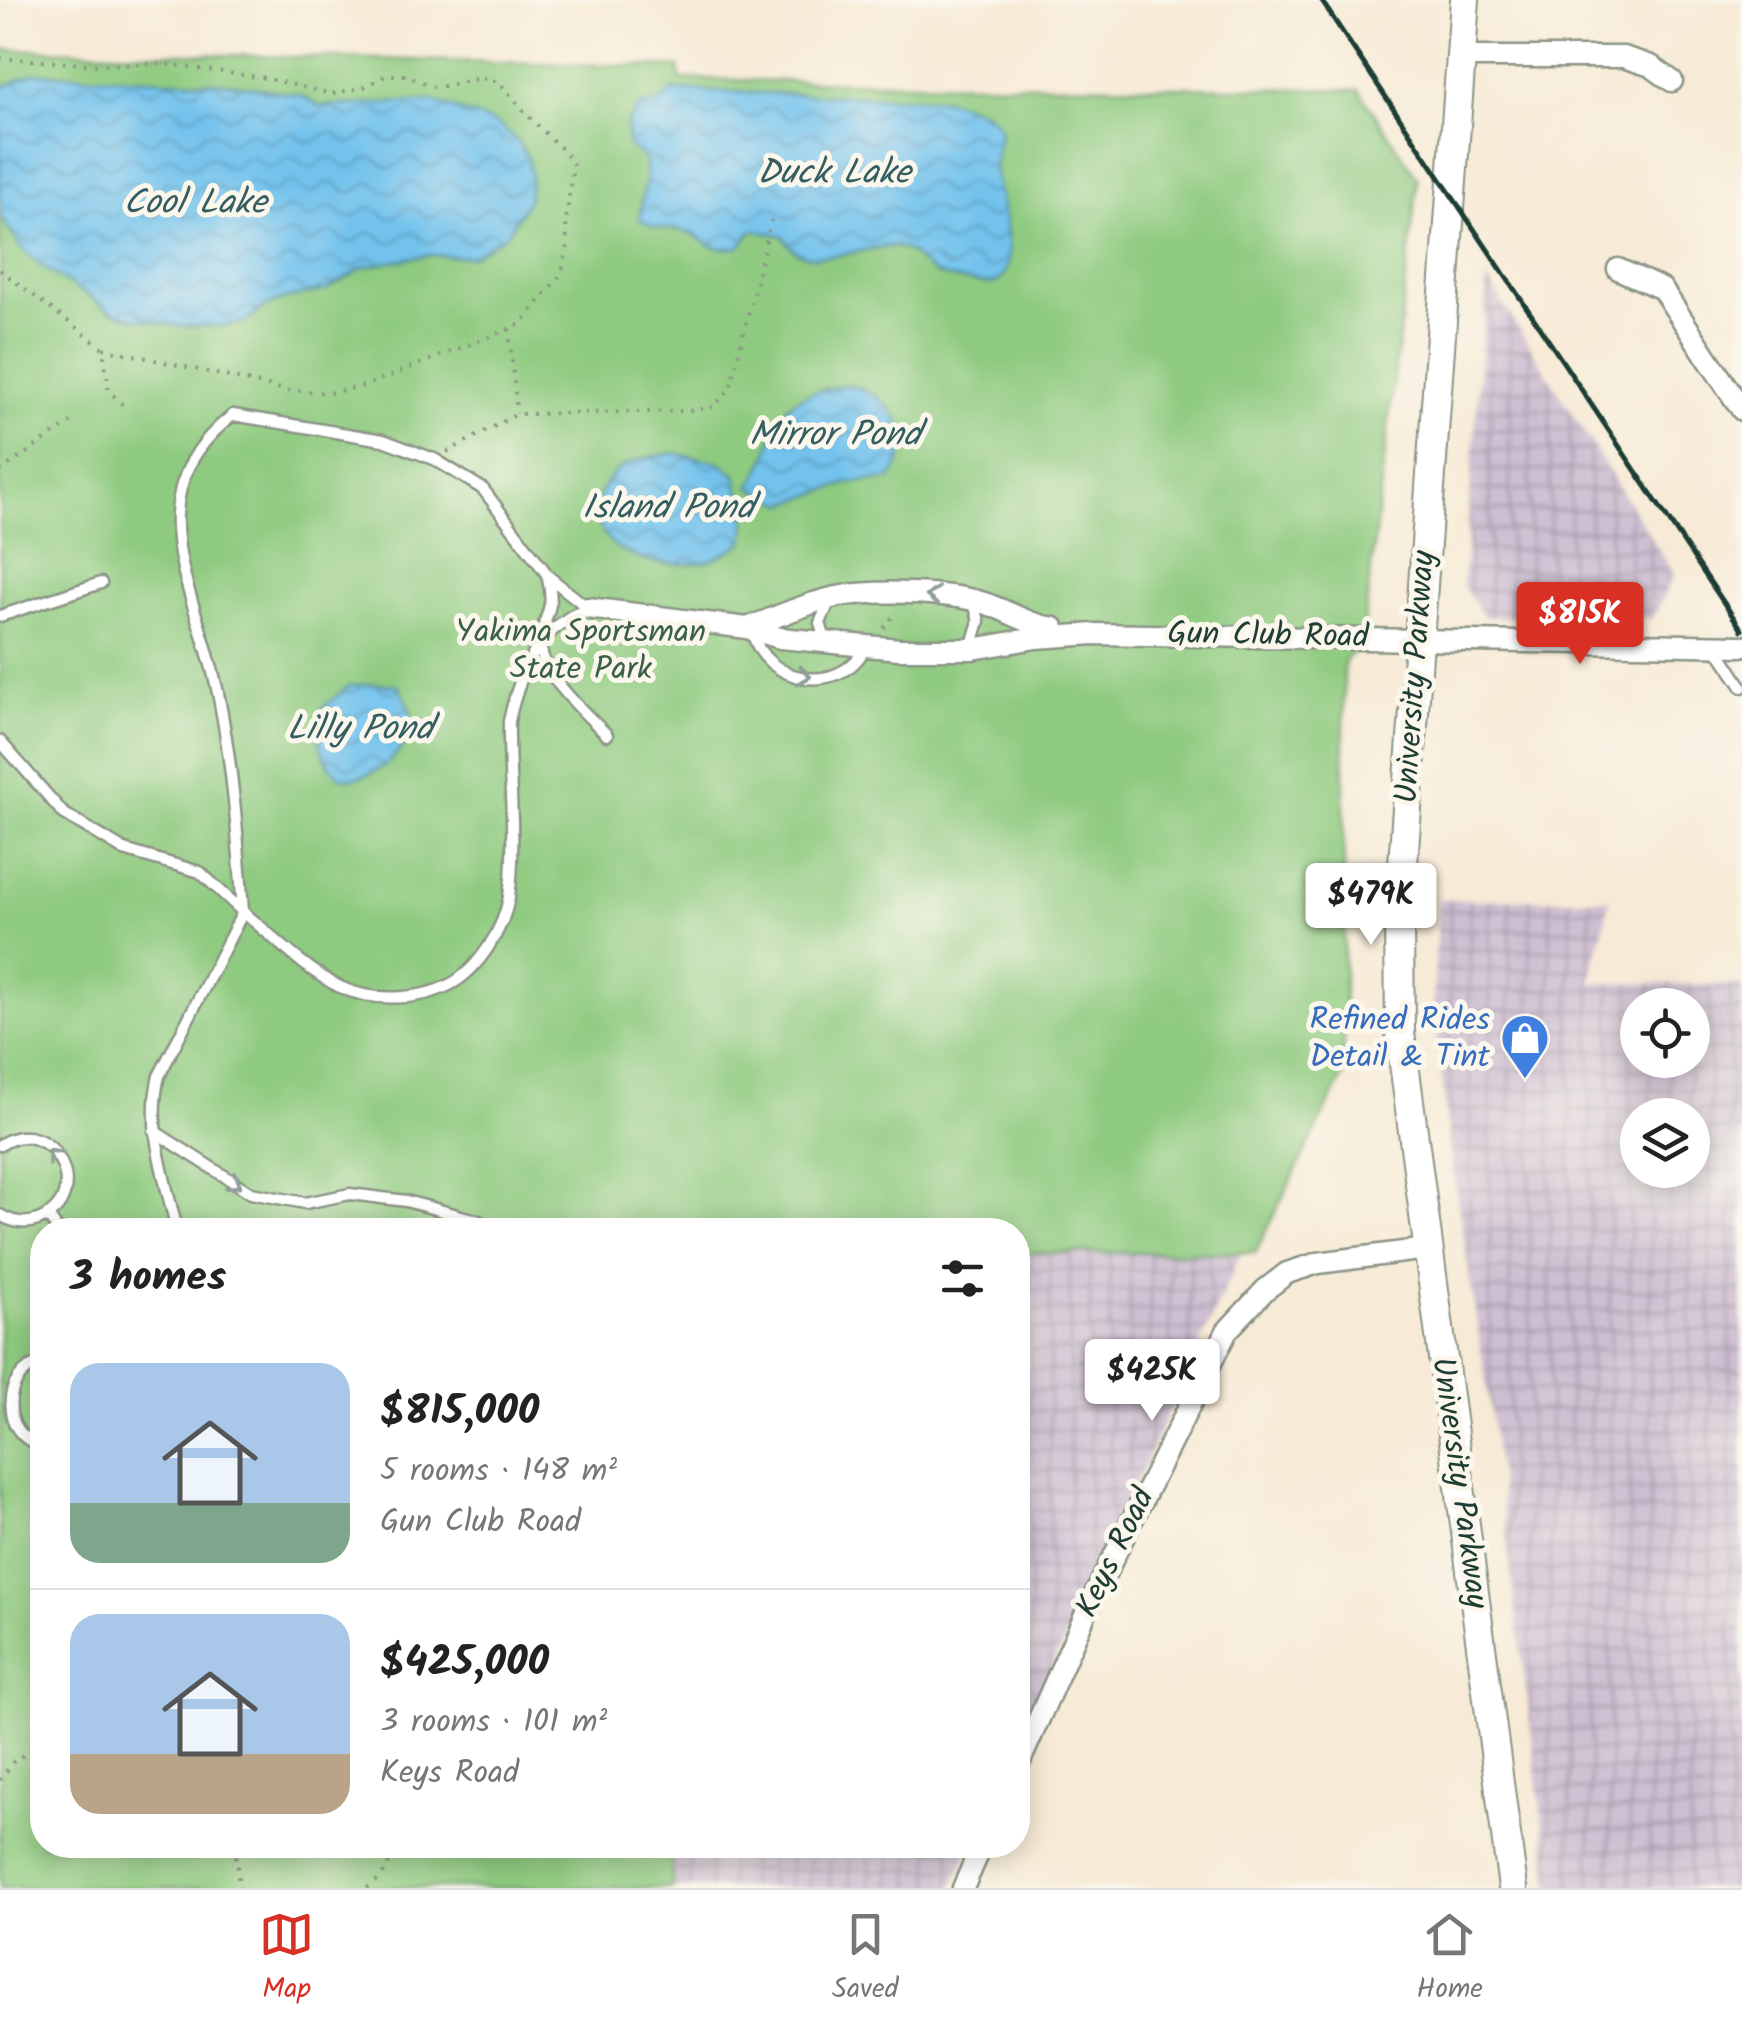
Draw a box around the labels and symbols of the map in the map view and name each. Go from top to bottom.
water label: Duck Lake [757,146,914,202]
water label: Cool Lake [124,176,270,232]
water label: Mirror Pond [749,408,928,464]
water label: Island Pond [582,481,761,537]
street label: University Parkway [1382,548,1450,805]
pin: $815K [1510,582,1650,667]
one-way arrow [925,585,941,606]
park label: Yakima Sportsman State Park [456,607,706,695]
street label: Gun Club Road [1167,609,1370,663]
one-way arrow [796,665,812,686]
water label: Lilly Pond [287,702,441,758]
pin: $479K [1301,863,1441,948]
place label: Refined Rides Detail & Tint [1309,995,1491,1083]
shop icon: Refined Rides Detail & Tint [1499,1012,1551,1080]
one-way arrow [47,1148,65,1166]
one-way arrow [224,1171,242,1190]
pin: $425K [1082,1339,1222,1424]
street label: University Parkway [1416,1354,1502,1613]
street label: Keys Road [1063,1478,1170,1627]

